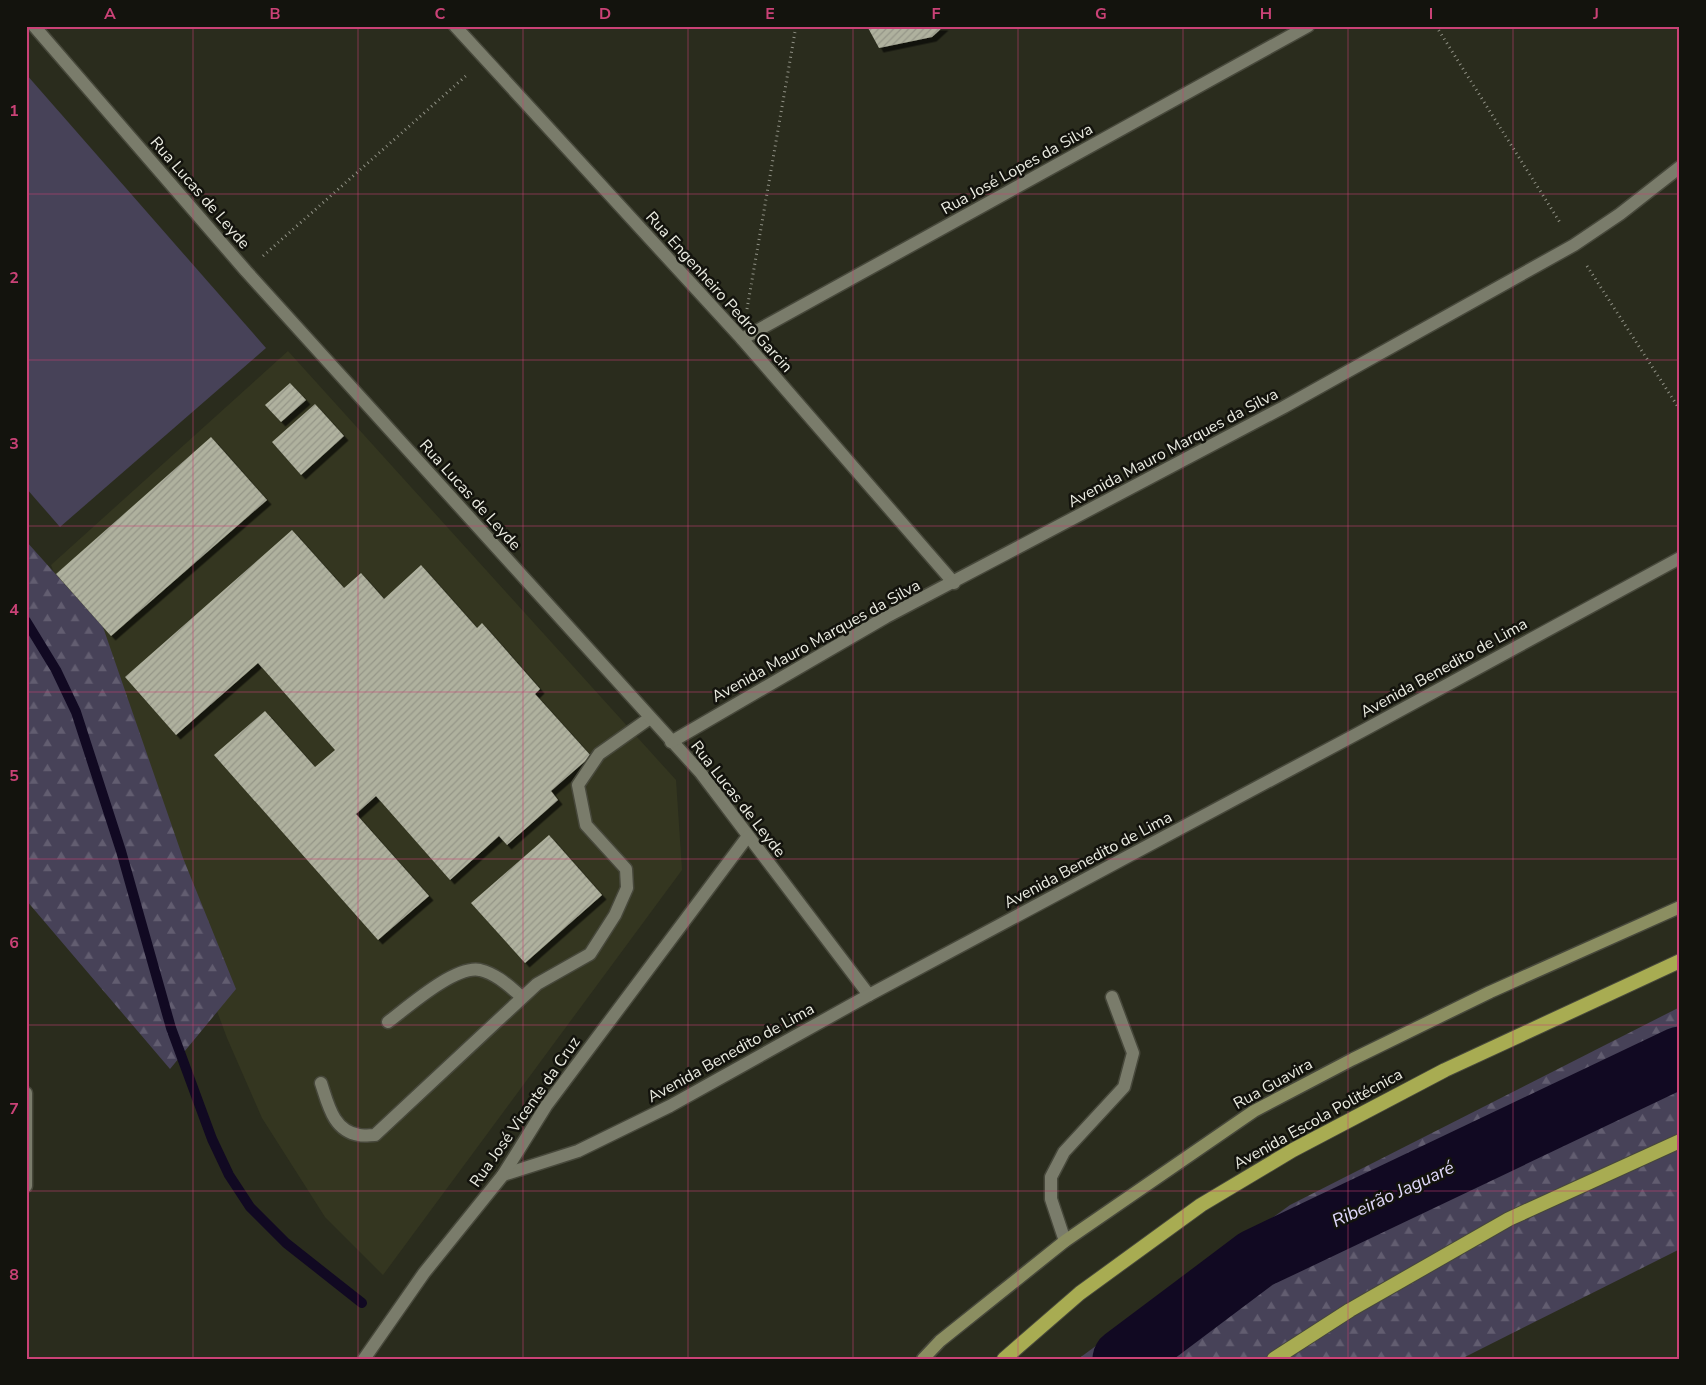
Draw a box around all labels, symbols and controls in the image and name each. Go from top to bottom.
text: A [104,3,116,25]
text: B [269,3,281,25]
text: C [435,3,446,25]
text: D [599,3,611,25]
text: E [765,3,775,25]
text: F [932,3,941,25]
text: G [1095,3,1107,25]
text: H [1260,3,1272,25]
text: I [1429,3,1433,25]
text: J [1592,3,1599,25]
text: 1 [9,100,19,122]
street label: Rua José Lopes da Silva [937,118,1097,220]
street label: Rua Lucas de Leyde [145,132,255,254]
street label: Rua Engenheiro Pedro Garcin [641,207,797,377]
text: 2 [9,267,19,289]
street label: Avenida Mauro Marques da Silva [1064,383,1282,513]
text: 3 [9,433,19,455]
street label: Rua Lucas de Leyde [414,435,526,555]
street label: Avenida Mauro Marques da Silva [708,574,924,708]
text: 4 [9,599,19,621]
street label: Avenida Benedito de Lima [1357,613,1531,723]
street label: Rua Lucas de Leyde [686,736,790,862]
text: 5 [9,765,19,787]
street label: Avenida Benedito de Lima [1000,806,1176,914]
text: 6 [9,932,19,954]
street label: Avenida Benedito de Lima [644,998,818,1108]
street label: Rua José Vicente da Cruz [465,1032,585,1192]
street label: Rua Guavira [1229,1053,1317,1115]
street label: Avenida Escola Politécnica [1230,1063,1406,1175]
text: 7 [9,1098,19,1120]
water label: Ribeirão Jaguaré [1328,1155,1458,1233]
text: 8 [9,1264,19,1286]

